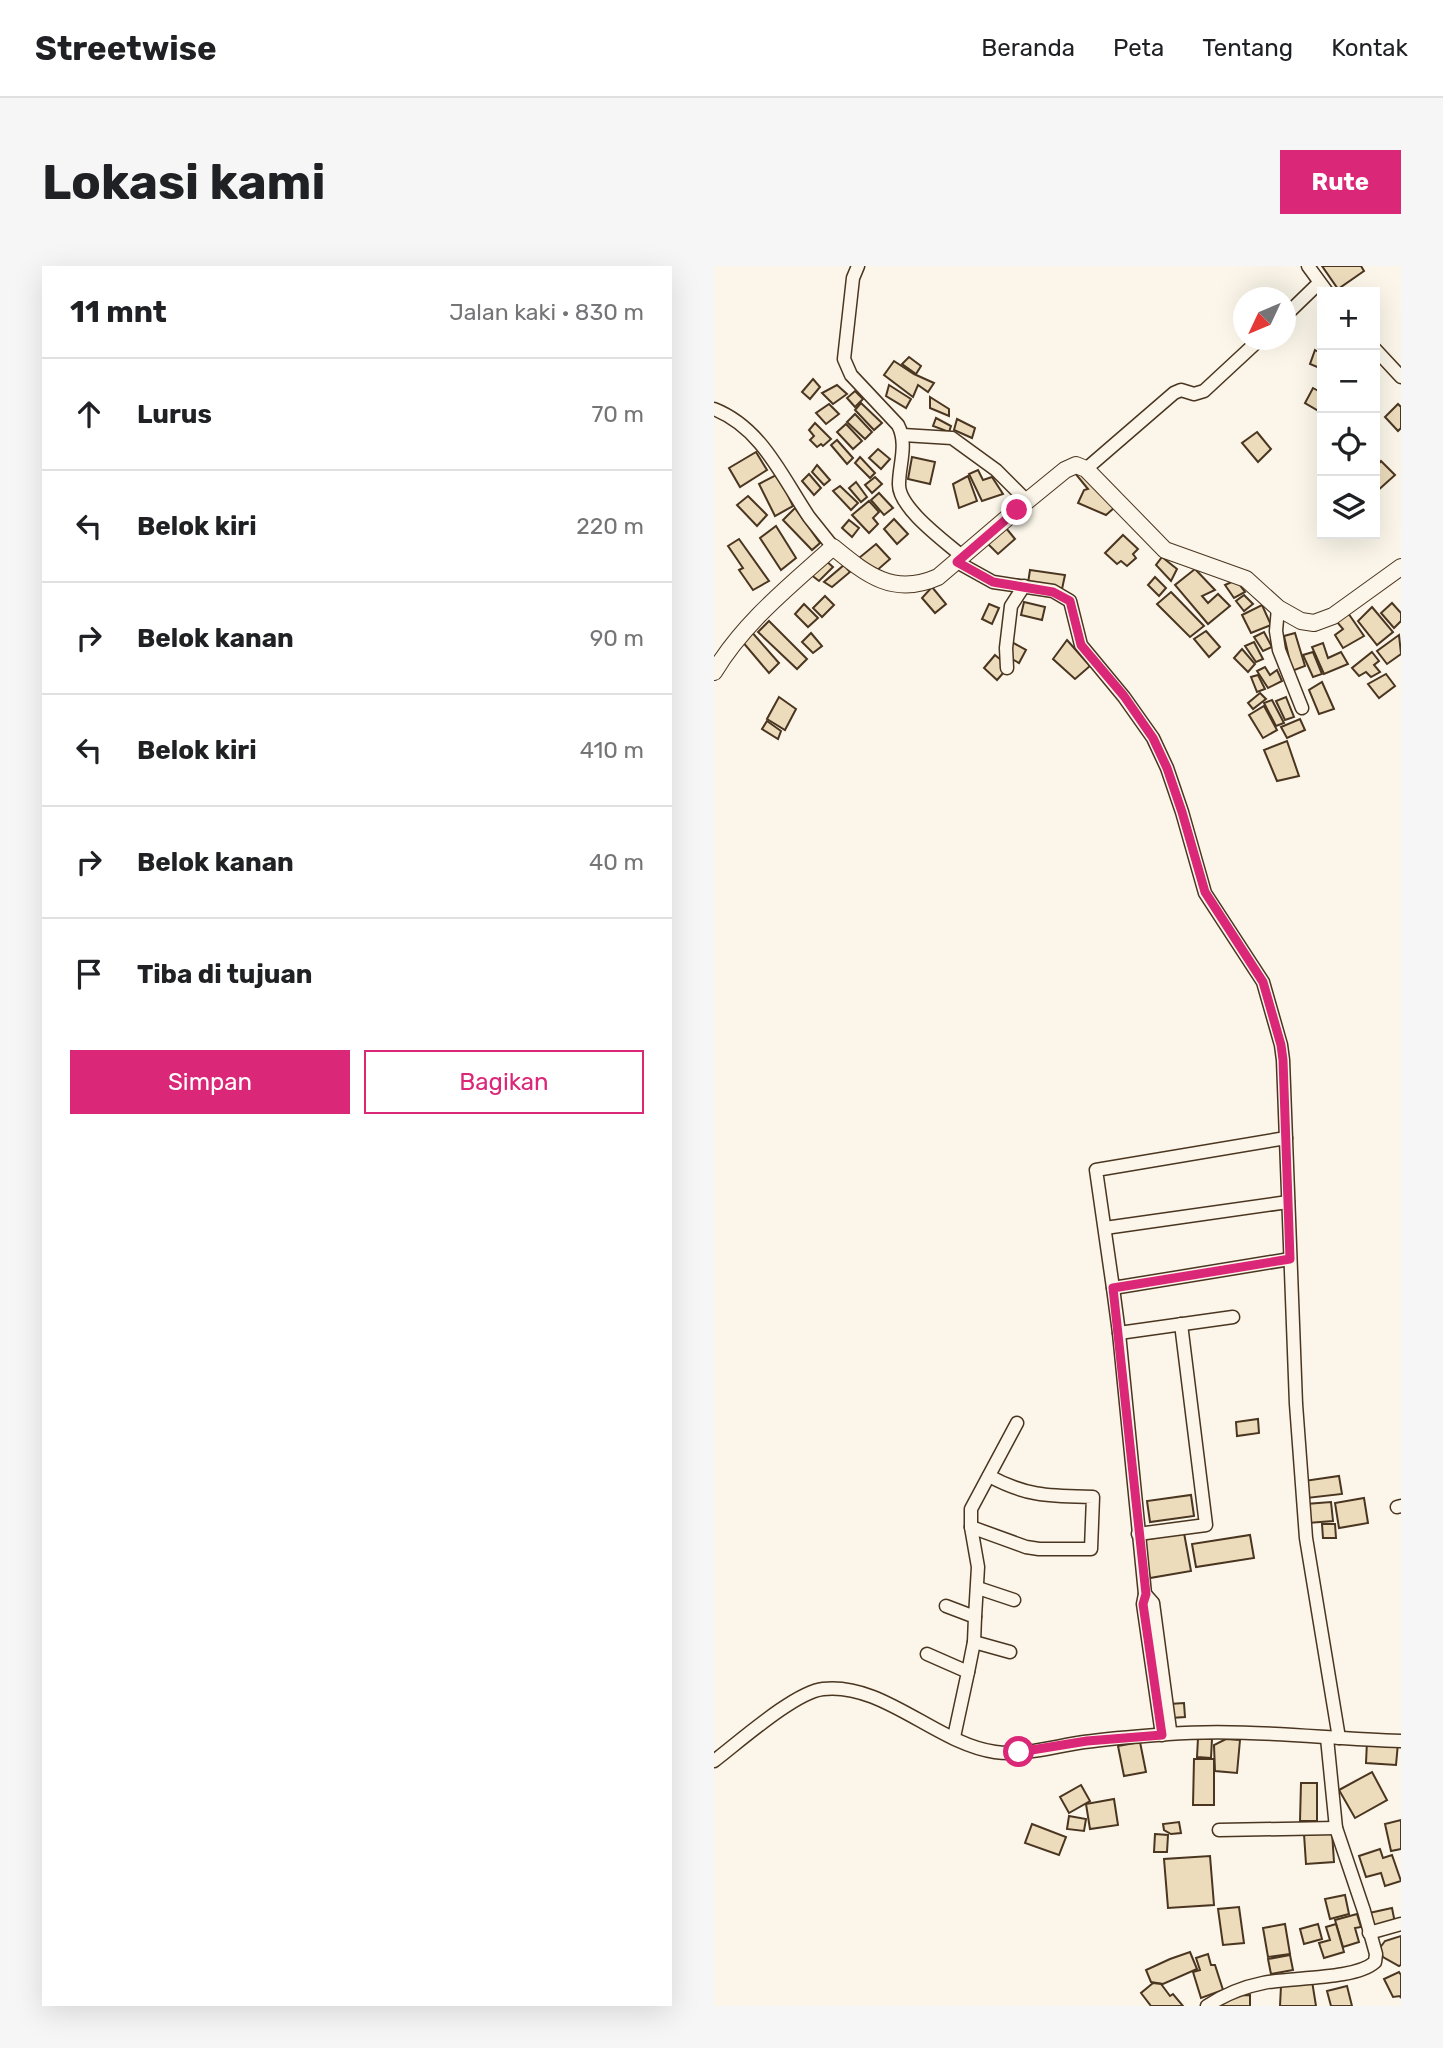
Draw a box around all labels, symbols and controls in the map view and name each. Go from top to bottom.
text: Streetwise [35,29,217,68]
text: Beranda [981,34,1075,62]
text: Peta [1113,34,1164,62]
text: Tentang [1202,34,1293,62]
text: Kontak [1331,34,1408,62]
button: Rute [1280,150,1401,214]
text: Lokasi kami [42,153,326,211]
north arrow [1233,287,1296,350]
map controls [1317,287,1380,539]
button: + [1317,287,1380,350]
text: 11 mnt [70,294,167,330]
text: Jalan kaki · 830 m [449,298,644,326]
button: − [1317,350,1380,413]
icon: ahead [70,395,108,433]
text: Lurus [137,399,212,430]
text: 70 m [592,400,644,428]
button: locate [1317,413,1380,476]
button: layers [1317,476,1380,539]
route end [1001,494,1032,525]
icon: left [70,507,108,545]
text: Belok kiri [137,511,257,542]
text: 220 m [576,512,644,540]
icon: right [70,619,108,657]
text: Belok kanan [137,623,294,654]
text: 90 m [590,624,644,652]
icon: left [70,731,108,769]
text: Belok kiri [137,735,257,766]
text: 410 m [580,736,644,764]
icon: right [70,843,108,881]
text: Belok kanan [137,847,294,878]
text: 40 m [589,848,644,876]
icon: arrive [70,955,108,993]
text: Tiba di tujuan [137,959,312,990]
button: Simpan [70,1050,350,1114]
button: Bagikan [364,1050,644,1114]
route start [1003,1736,1034,1767]

